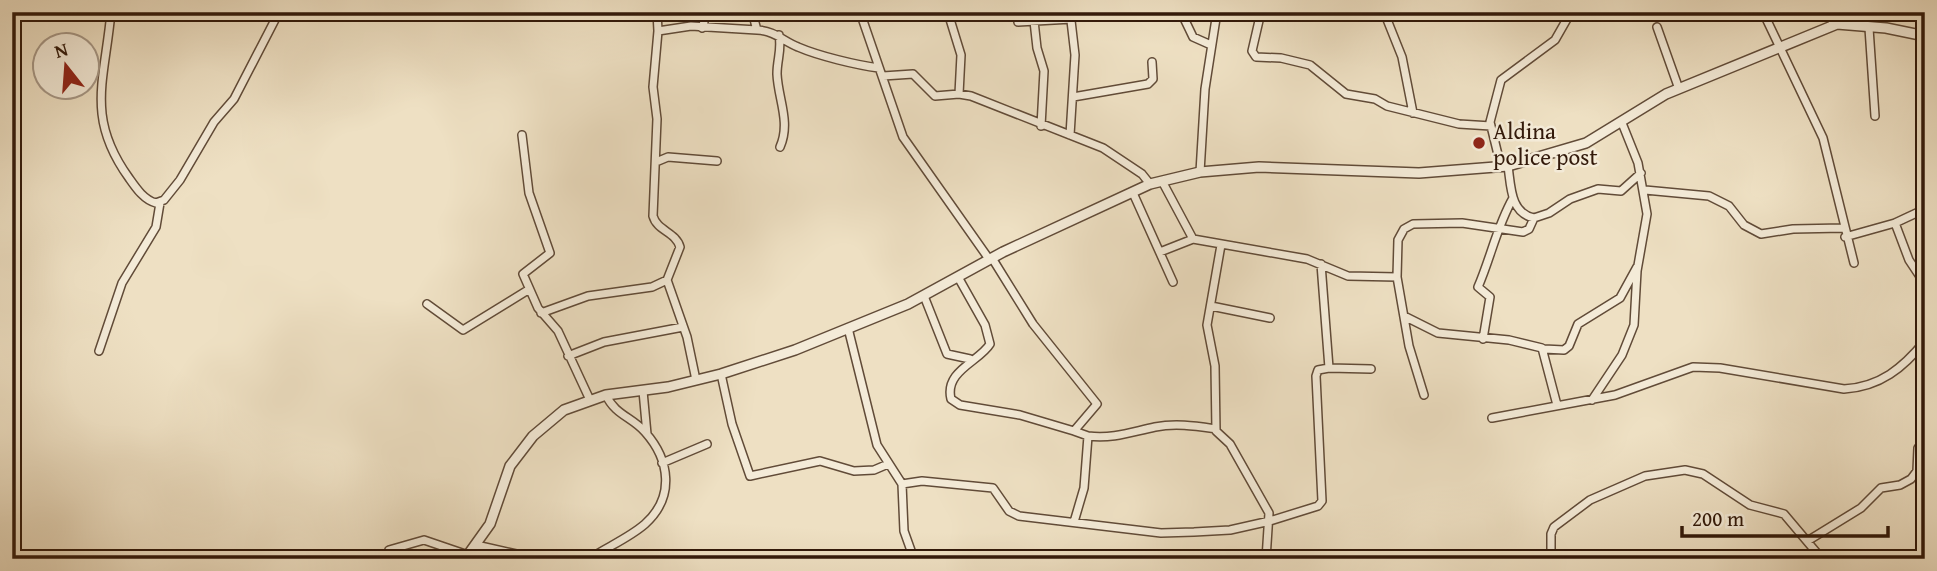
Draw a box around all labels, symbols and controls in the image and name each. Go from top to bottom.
north arrow [32,32,102,102]
text: N [51,34,71,65]
place label: Aldina police post [1493,114,1598,173]
marker: Aldina police post [1471,135,1487,151]
scale bar [1682,494,1888,538]
text: 200 m [1692,503,1744,534]

